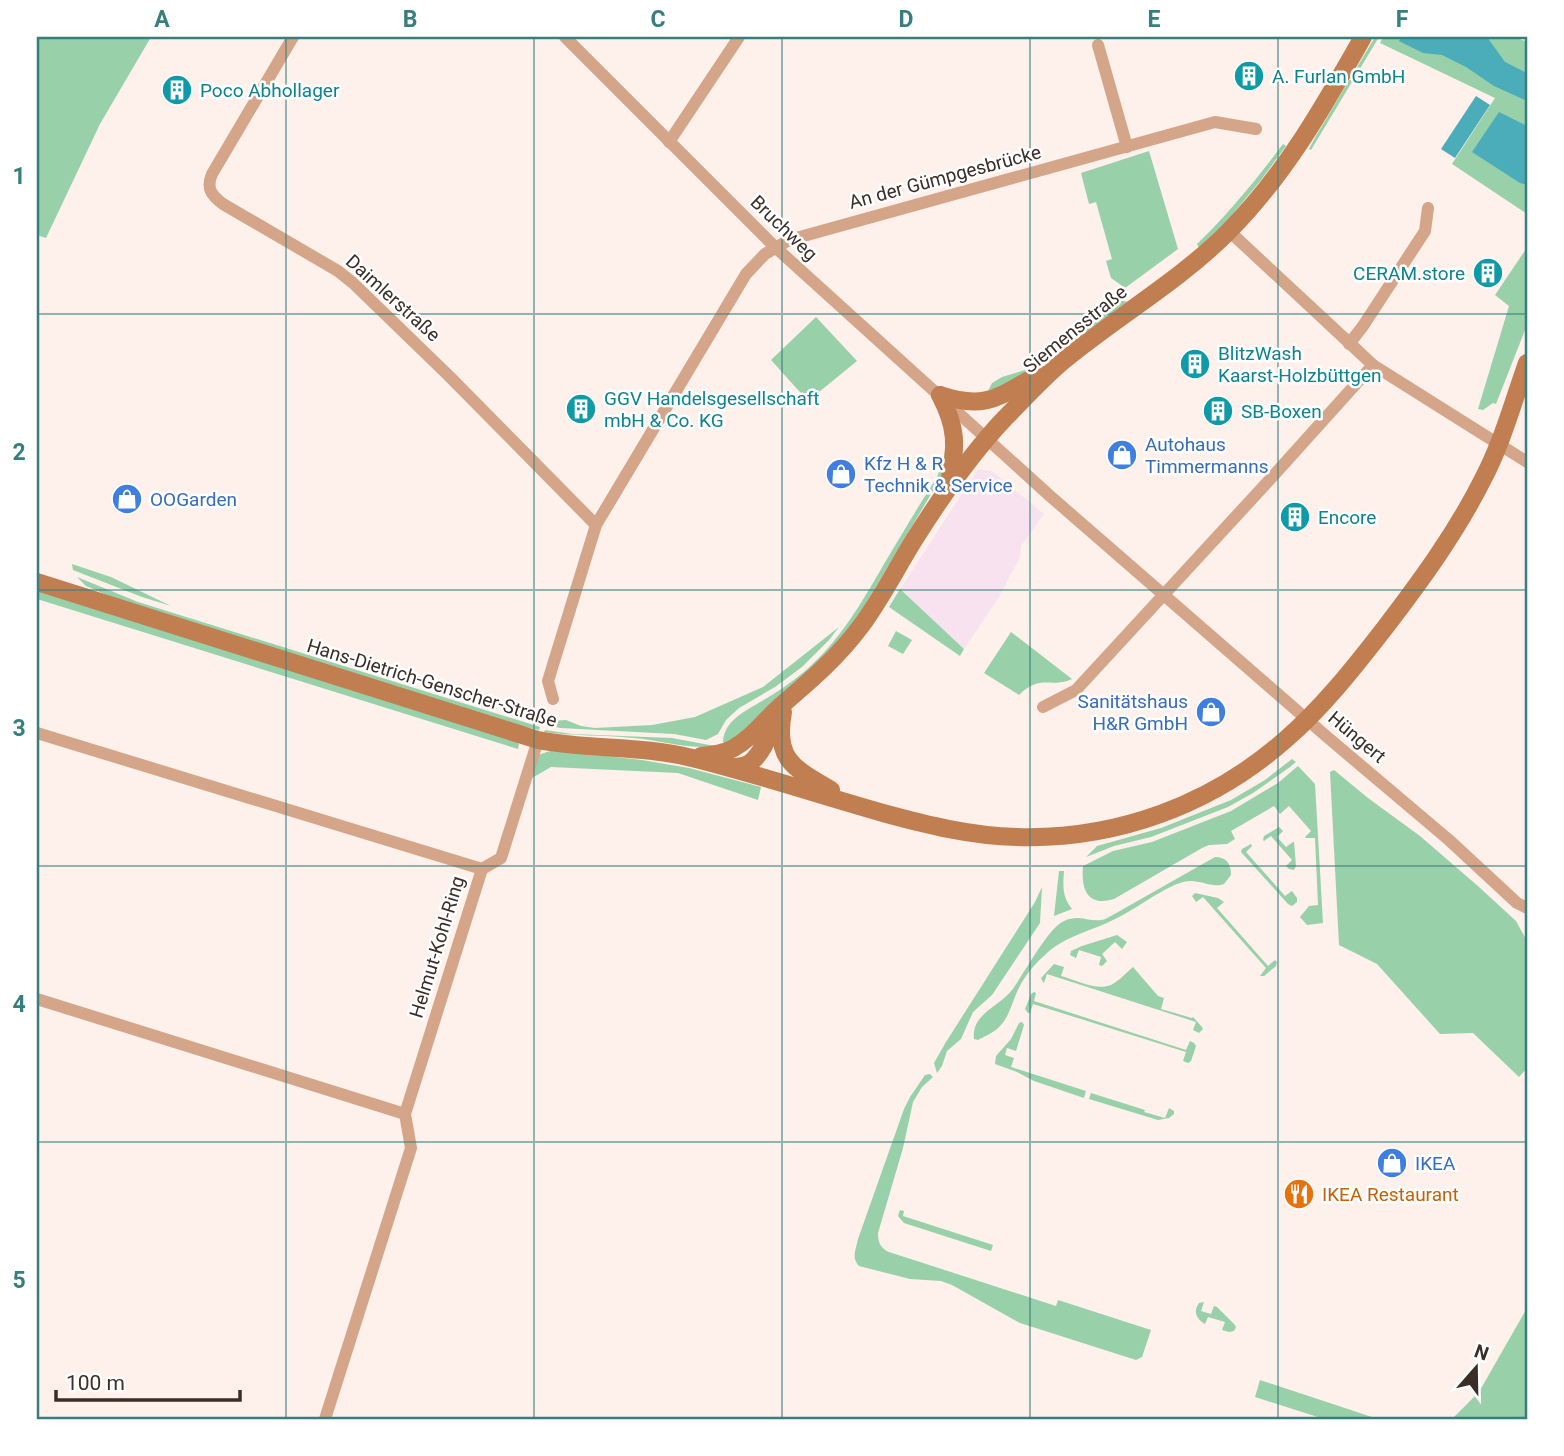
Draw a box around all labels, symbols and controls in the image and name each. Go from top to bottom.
text: A [154,6,170,33]
text: B [403,6,417,33]
text: C [650,6,666,33]
text: D [899,6,913,33]
text: E [1148,6,1161,33]
text: F [1396,6,1409,33]
building icon: A. Furlan GmbH [1232,59,1266,93]
place label: A. Furlan GmbH [1272,65,1405,88]
building icon: Poco Abhollager [160,73,194,107]
place label: Poco Abhollager [200,79,340,102]
street label: An der Gümpgesbrücke [846,140,1044,214]
text: 1 [12,163,26,190]
street label: Bruchweg [746,190,822,266]
street label: Daimlerstraße [341,250,445,346]
building icon: CERAM.store [1471,256,1505,290]
place label: CERAM.store [1353,262,1465,285]
street label: Siemensstraße [1018,280,1132,378]
place label: BlitzWash Kaarst-Holzbüttgen [1218,342,1382,387]
building icon: BlitzWash Kaarst-Holzbüttgen [1178,347,1212,381]
place label: GGV Handelsgesellschaft mbH & Co. KG [604,387,820,432]
building icon: GGV Handelsgesellschaft mbH & Co. KG [564,392,598,426]
building icon: SB-Boxen [1201,394,1235,428]
place label: SB-Boxen [1241,400,1322,423]
place label: Autohaus Timmermanns [1145,433,1269,478]
shop icon: Autohaus Timmermanns [1105,438,1139,472]
text: 2 [12,439,26,466]
place label: Kfz H & R Technik & Service [864,452,1013,497]
shop icon: Kfz H & R Technik & Service [824,457,858,491]
shop icon: OOGarden [110,482,144,516]
place label: OOGarden [150,488,237,511]
building icon: Encore [1278,500,1312,534]
place label: Encore [1318,506,1376,529]
street label: Hans-Dietrich-Genscher-Straße [304,634,560,732]
place label: Sanitätshaus H&R GmbH [1078,690,1188,735]
shop icon: Sanitätshaus H&R GmbH [1194,695,1228,729]
street label: Hüngert [1323,706,1391,768]
text: 3 [12,715,26,742]
street label: Helmut-Kohl-Ring [404,873,470,1021]
text: 4 [12,991,26,1018]
shop icon: IKEA [1375,1146,1409,1180]
place label: IKEA [1415,1152,1456,1175]
restaurant icon: IKEA Restaurant [1282,1177,1316,1211]
place label: IKEA Restaurant [1322,1183,1459,1206]
text: 5 [12,1267,26,1294]
north arrow [1442,1334,1512,1404]
text: N [1471,1339,1492,1366]
scale bar [56,1358,240,1402]
text: 100 m [66,1371,125,1395]

